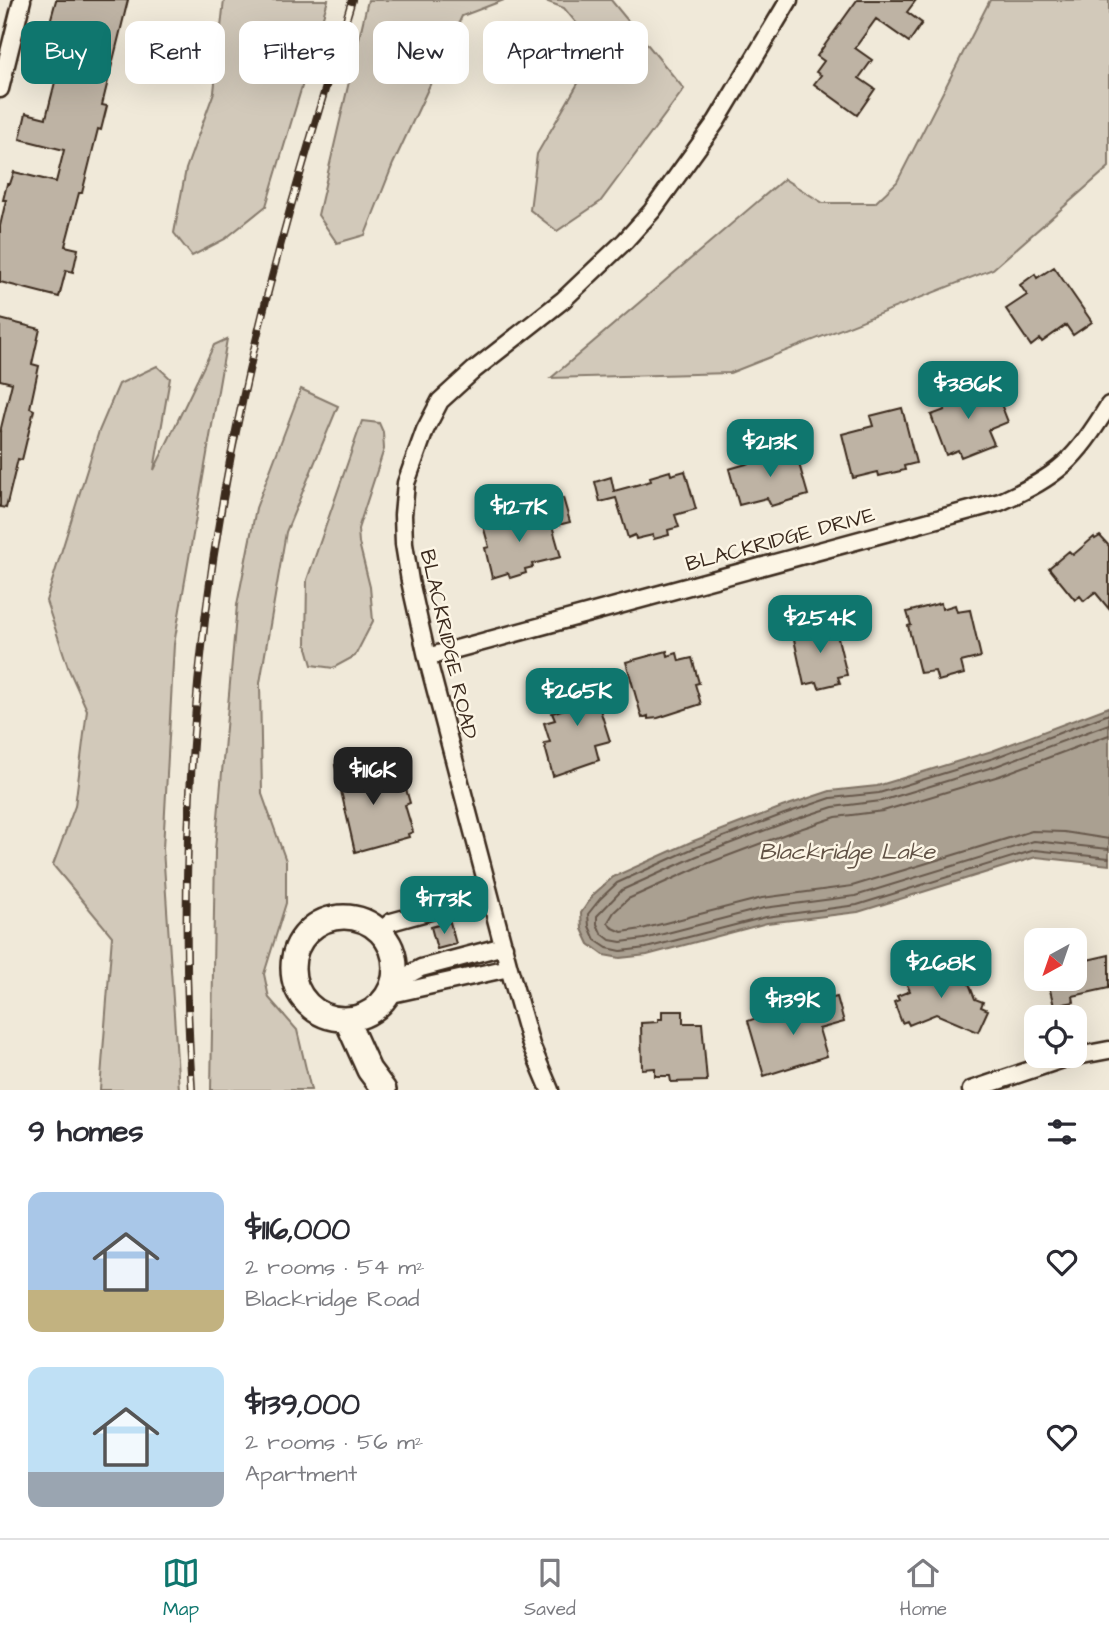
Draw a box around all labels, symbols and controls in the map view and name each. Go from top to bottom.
chip: Buy [21,21,111,84]
chip: Rent [125,21,225,84]
chip: Filters [239,21,359,84]
chip: New [373,21,469,84]
chip: Apartment [483,21,648,84]
pin: $386K [919,362,1017,421]
text: $386K [934,368,1002,400]
pin: $213K [721,420,819,479]
text: $213K [743,426,797,458]
pin: $127K [470,484,568,544]
text: $127K [491,491,547,523]
street label: BLACKRIDGE DRIVE [682,500,879,579]
street label: BLACKRIDGE ROAD [413,546,485,742]
pin: $254K [771,596,869,655]
text: $254K [784,602,856,634]
pin: $265K [528,668,626,728]
text: $265K [542,675,612,707]
pin: $116K [324,748,422,807]
text: $116K [349,754,397,786]
water label: Blackridge Lake [759,836,937,869]
pin: $173K [395,876,493,936]
text: $173K [416,883,472,915]
north arrow [1024,928,1087,990]
map controls [1024,928,1087,1068]
pin: $268K [892,940,990,1000]
text: $268K [906,947,976,979]
pin: $139K [744,978,842,1037]
text: $139K [766,984,820,1016]
button: locate [1024,1005,1087,1068]
text: 9 homes [28,1111,143,1153]
icon: filters [1043,1113,1081,1151]
text: $116,000 [245,1209,350,1251]
icon: home [84,1220,168,1304]
icon: heart [1043,1243,1081,1281]
text: 2 rooms · 54 m² [245,1251,425,1283]
text: Blackridge Road [245,1283,420,1315]
text: $139,000 [245,1384,360,1426]
icon: home [84,1395,168,1479]
icon: heart [1043,1418,1081,1456]
text: 2 rooms · 56 m² [245,1426,423,1458]
text: Apartment [245,1458,357,1490]
tab: Map [162,1554,200,1623]
tab: Saved [524,1554,576,1623]
tab: Home [900,1554,947,1623]

